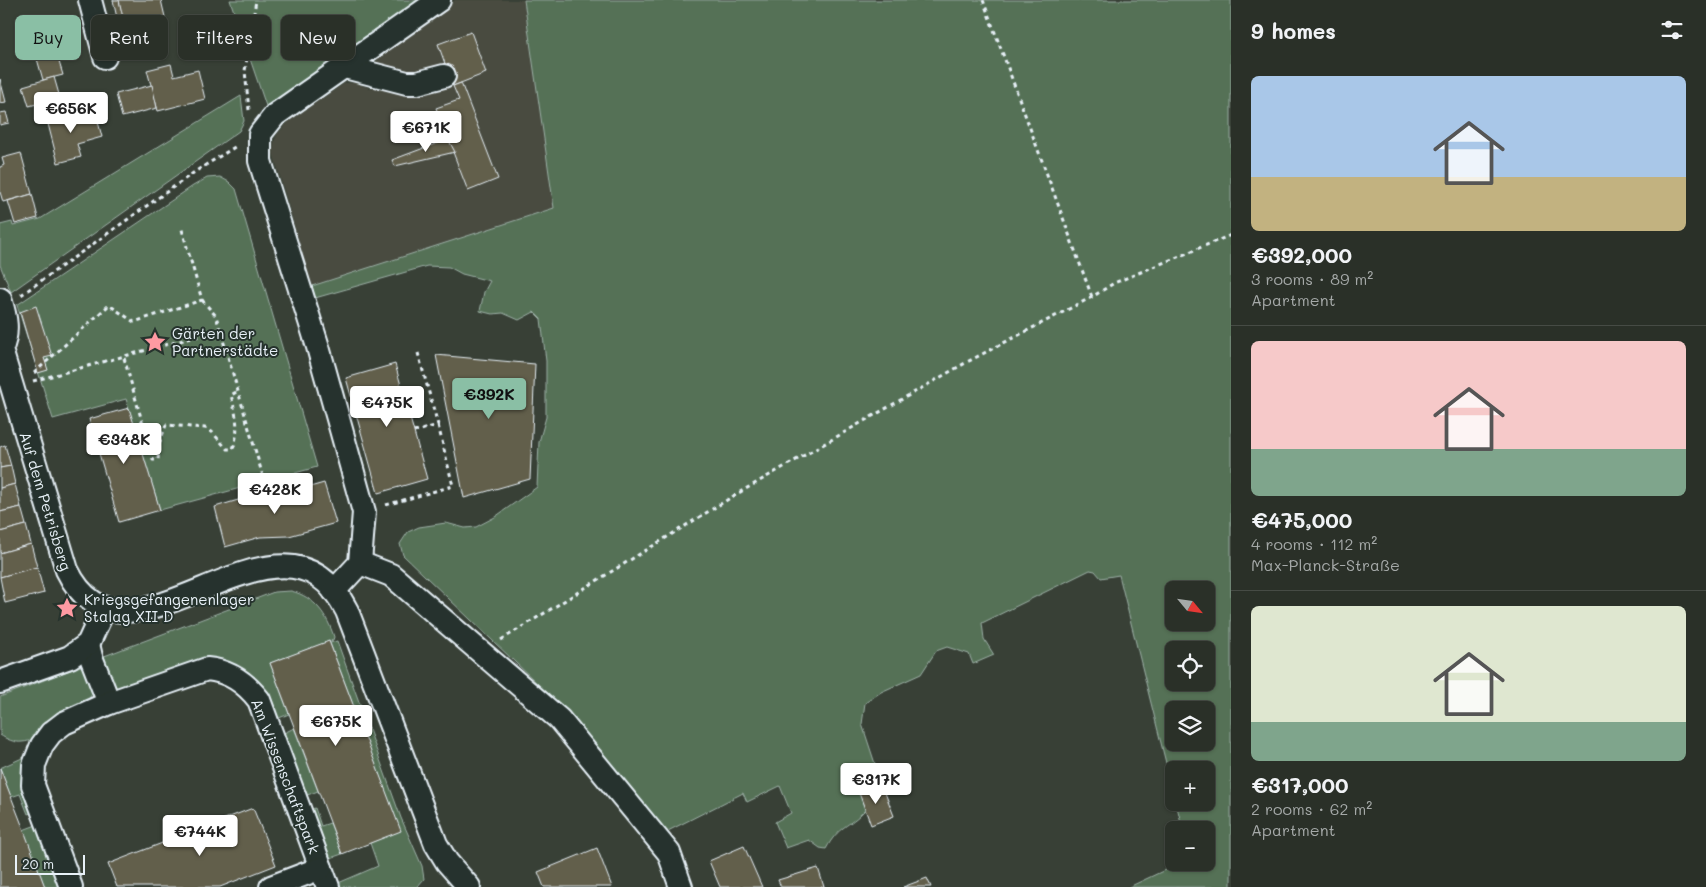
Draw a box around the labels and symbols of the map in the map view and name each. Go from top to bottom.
pin: €656K [36,92,106,134]
pin: €671K [391,110,461,153]
place label: Gärten der Partnerstädte [172,323,278,360]
place icon: Gärten der Partnerstädte [142,329,168,355]
pin: €392K [454,378,524,420]
pin: €475K [352,386,422,428]
pin: €348K [89,422,159,465]
street label: Auf dem Petrisberg [15,429,77,573]
pin: €428K [240,472,310,515]
north arrow [1165,581,1215,631]
place label: Kriegsgefangenenlager Stalag XII D [84,589,255,626]
place icon: Kriegsgefangenenlager Stalag XII D [54,595,80,621]
street label: Am Wissenschaftspark [247,695,325,857]
pin: €675K [301,704,371,747]
pin: €317K [841,762,911,805]
pin: €744K [165,814,235,857]
scale bar [15,852,85,875]

